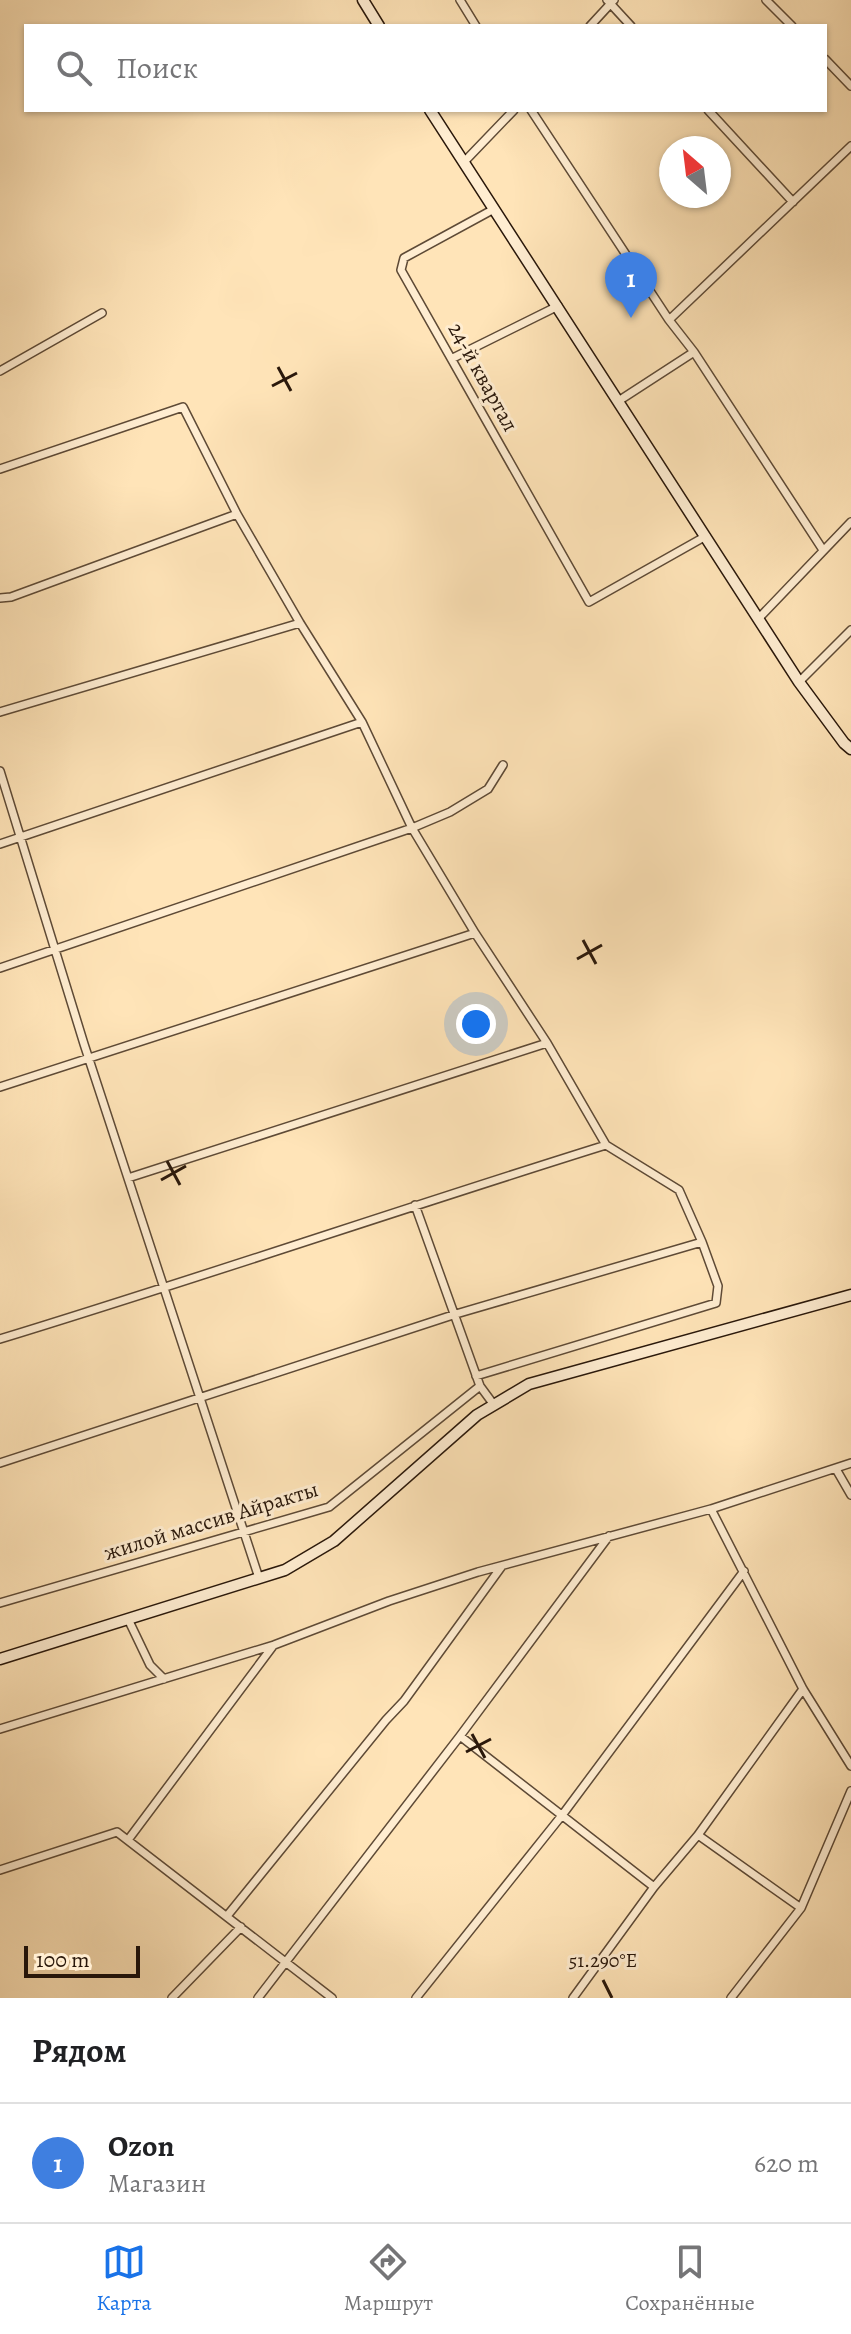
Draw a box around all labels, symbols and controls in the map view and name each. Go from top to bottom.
search box [24,24,827,112]
icon: search [52,46,96,90]
text: Поиск [116,48,198,88]
north arrow [659,136,731,208]
pin: 1 [605,252,657,318]
street label: 24-й квартал [441,317,525,437]
your location [456,1004,496,1044]
street label: жилой массив Айракты [100,1474,322,1568]
scale bar [24,1942,140,1978]
text: 100 m [36,1945,90,1975]
text: 51.290°E [569,1947,637,1974]
text: Рядом [32,2027,126,2074]
text: Ozon [108,2126,174,2166]
text: 1 [53,2146,63,2181]
text: 620 m [754,2146,819,2181]
text: Магазин [108,2166,206,2201]
tab: Карта [96,2240,152,2318]
tab: Маршрут [344,2240,433,2318]
tab: Сохранённые [625,2240,755,2318]

